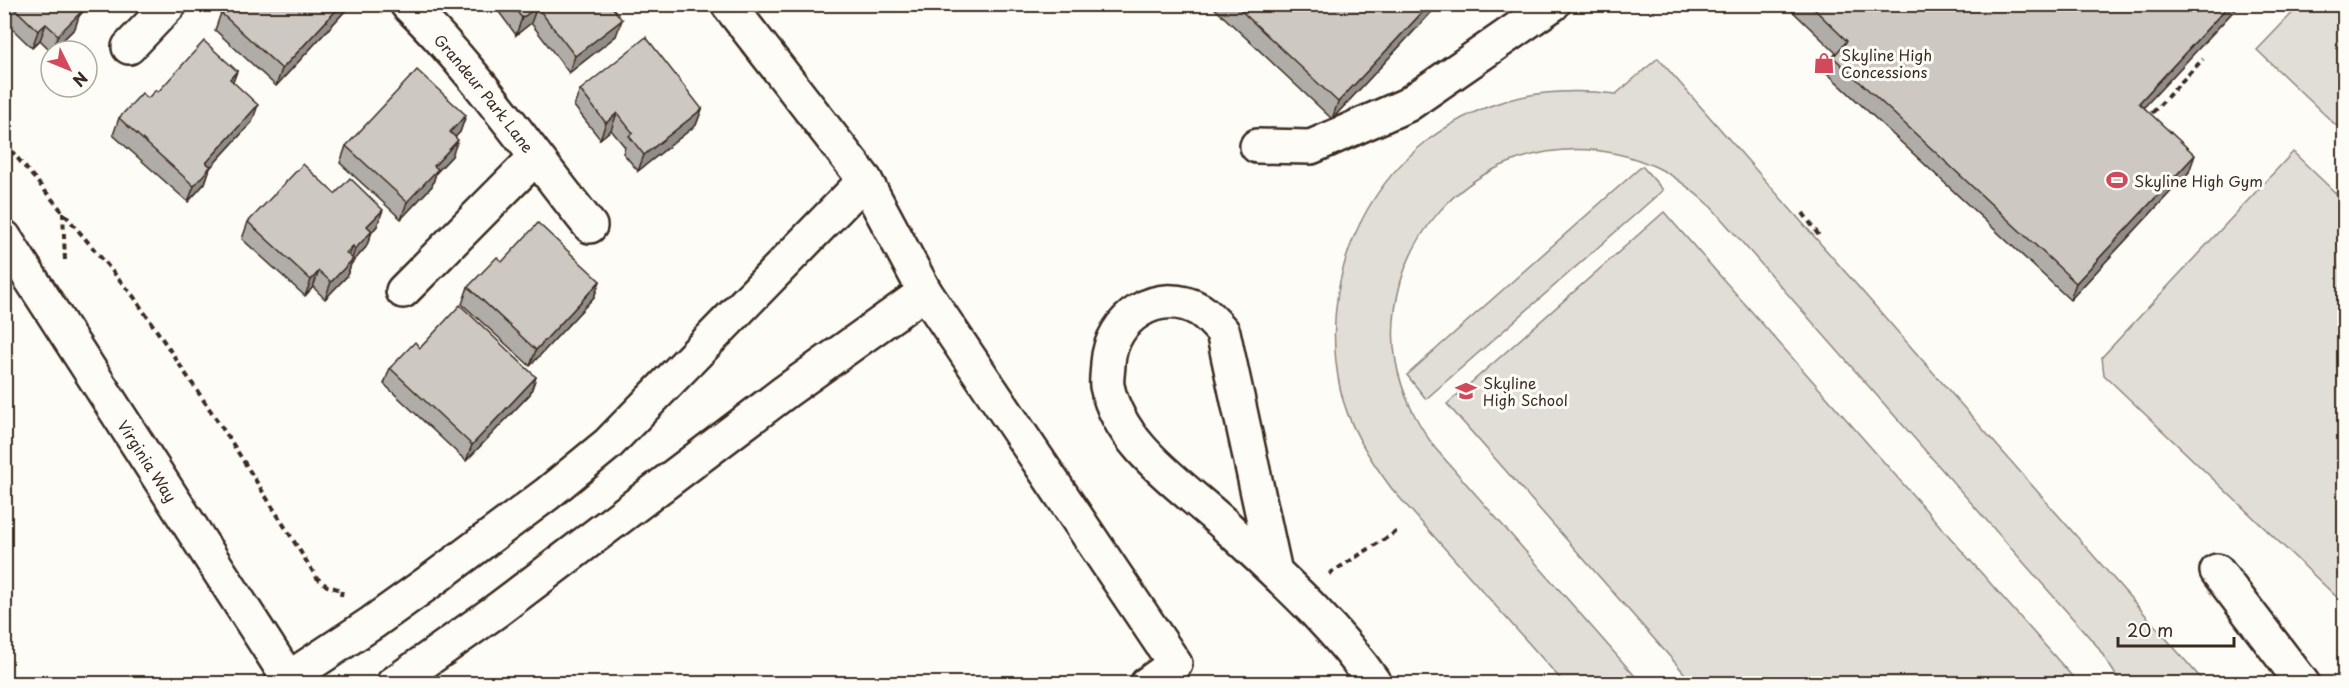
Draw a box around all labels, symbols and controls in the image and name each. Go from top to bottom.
street label: Grandeur Park Lane [429,28,540,157]
north arrow [39,39,99,99]
place label: Skyline High Concessions [1841,43,1932,83]
shop icon: Skyline High Concessions [1812,51,1836,75]
text: N [68,67,94,93]
sports icon: Skyline High Gym [2105,168,2129,192]
place label: Skyline High Gym [2134,169,2263,192]
place label: Skyline High School [1483,371,1568,411]
school or university icon: Skyline High School [1454,379,1478,403]
street label: Virginia Way [113,415,183,506]
scale bar [2118,610,2234,648]
text: 20 m [2127,616,2173,643]

